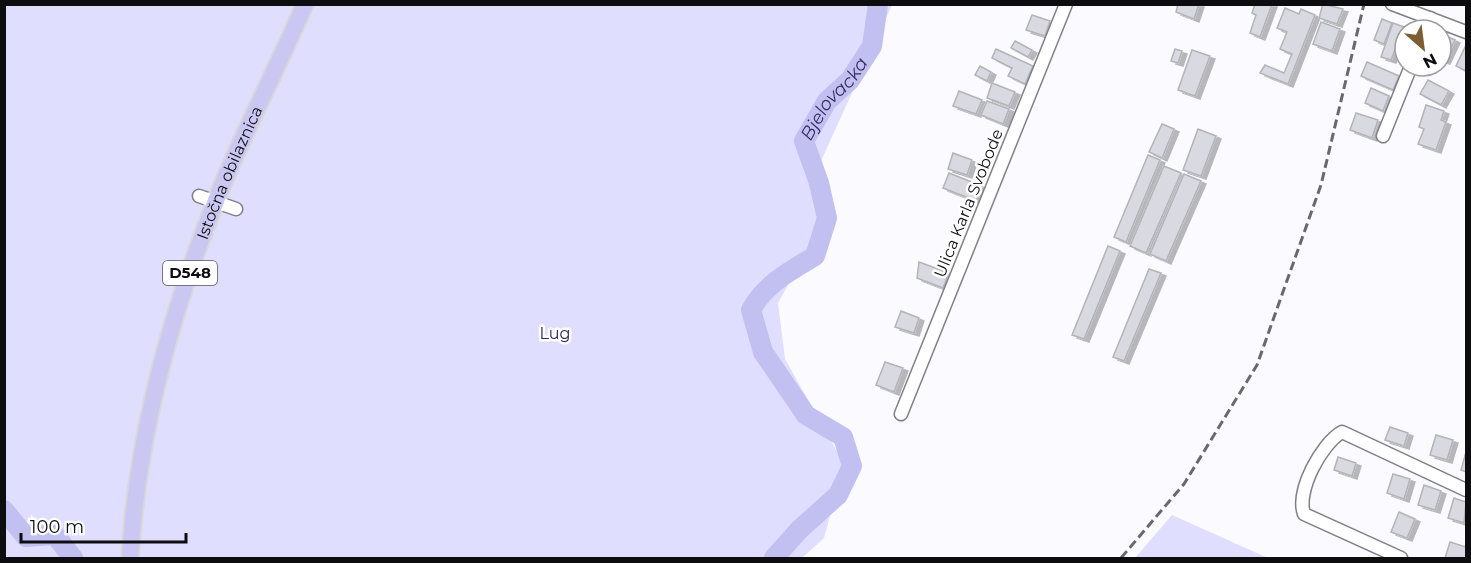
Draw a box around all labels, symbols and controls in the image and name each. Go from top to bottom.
north arrow [1393,18,1453,78]
text: N [1420,49,1440,72]
water label: Bjelovacka [796,53,873,144]
street label: Istočna obilaznica [193,103,266,242]
street label: Ulica Karla Svobode [930,126,1007,280]
road number: D548 [163,261,217,285]
park label: Lug [539,324,571,343]
scale bar [21,506,186,544]
text: 100 m [30,516,84,538]

